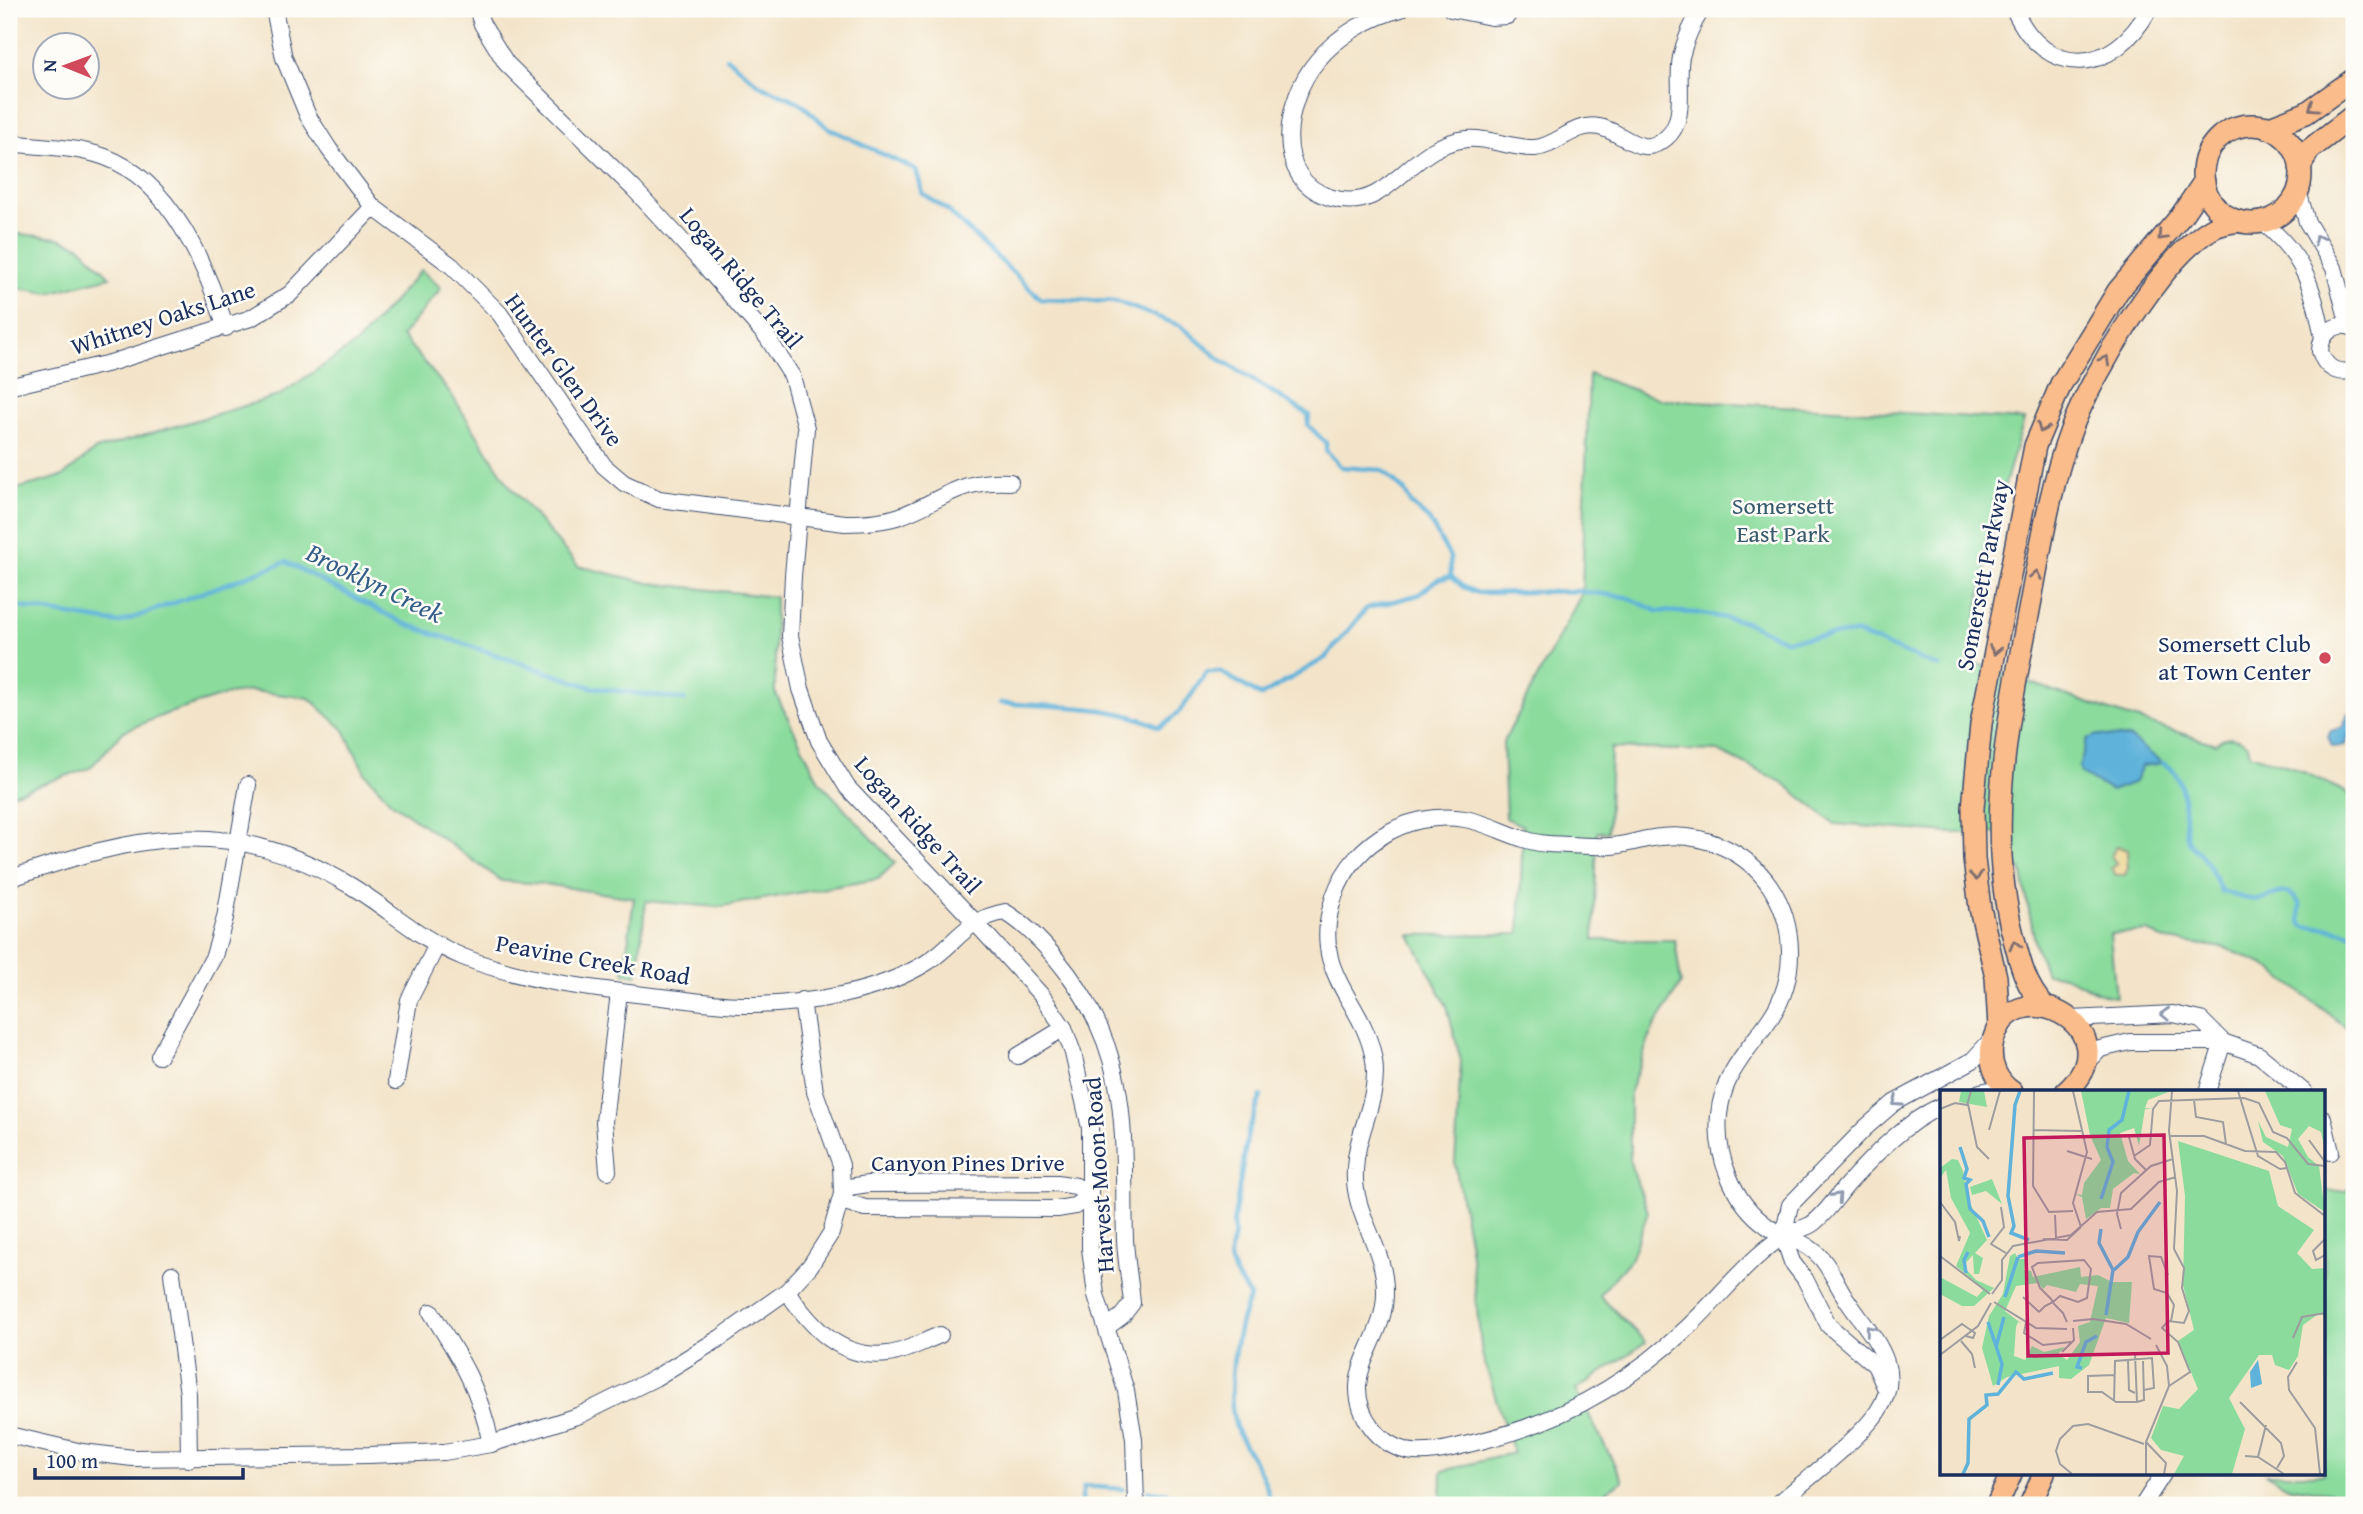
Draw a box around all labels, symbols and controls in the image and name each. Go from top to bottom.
north arrow [32,32,102,102]
text: N [35,59,63,72]
one-way arrow [2308,99,2321,112]
street label: Logan Ridge Trail [671,199,811,356]
one-way arrow [2158,228,2171,241]
one-way arrow [2314,234,2327,247]
street label: Whitney Oaks Lane [66,271,259,364]
street label: Hunter Glen Drive [497,286,632,454]
one-way arrow [2097,355,2110,368]
one-way arrow [2036,421,2050,433]
street label: Somersett Parkway [1947,476,2018,673]
park label: Somersett East Park [1732,488,1835,551]
water label: Brooklyn Creek [299,532,450,633]
one-way arrow [2028,569,2043,581]
place label: Somersett Club at Town Center [2158,626,2311,689]
one-way arrow [1989,644,2004,656]
marker: Somersett Club at Town Center [2317,650,2333,666]
street label: Logan Ridge Trail [847,748,990,902]
one-way arrow [1969,870,1984,881]
street label: Peavine Creek Road [493,925,693,994]
one-way arrow [2009,939,2023,951]
one-way arrow [2159,1007,2170,1022]
street label: Harvest Moon Road [1074,1076,1123,1274]
inset map [1940,1090,2324,1476]
one-way arrow [1892,1094,1905,1106]
street label: Canyon Pines Drive [871,1145,1065,1180]
one-way arrow [1829,1192,1841,1205]
one-way arrow [1865,1325,1878,1337]
scale bar [35,1437,243,1481]
text: 100 m [46,1445,98,1476]

